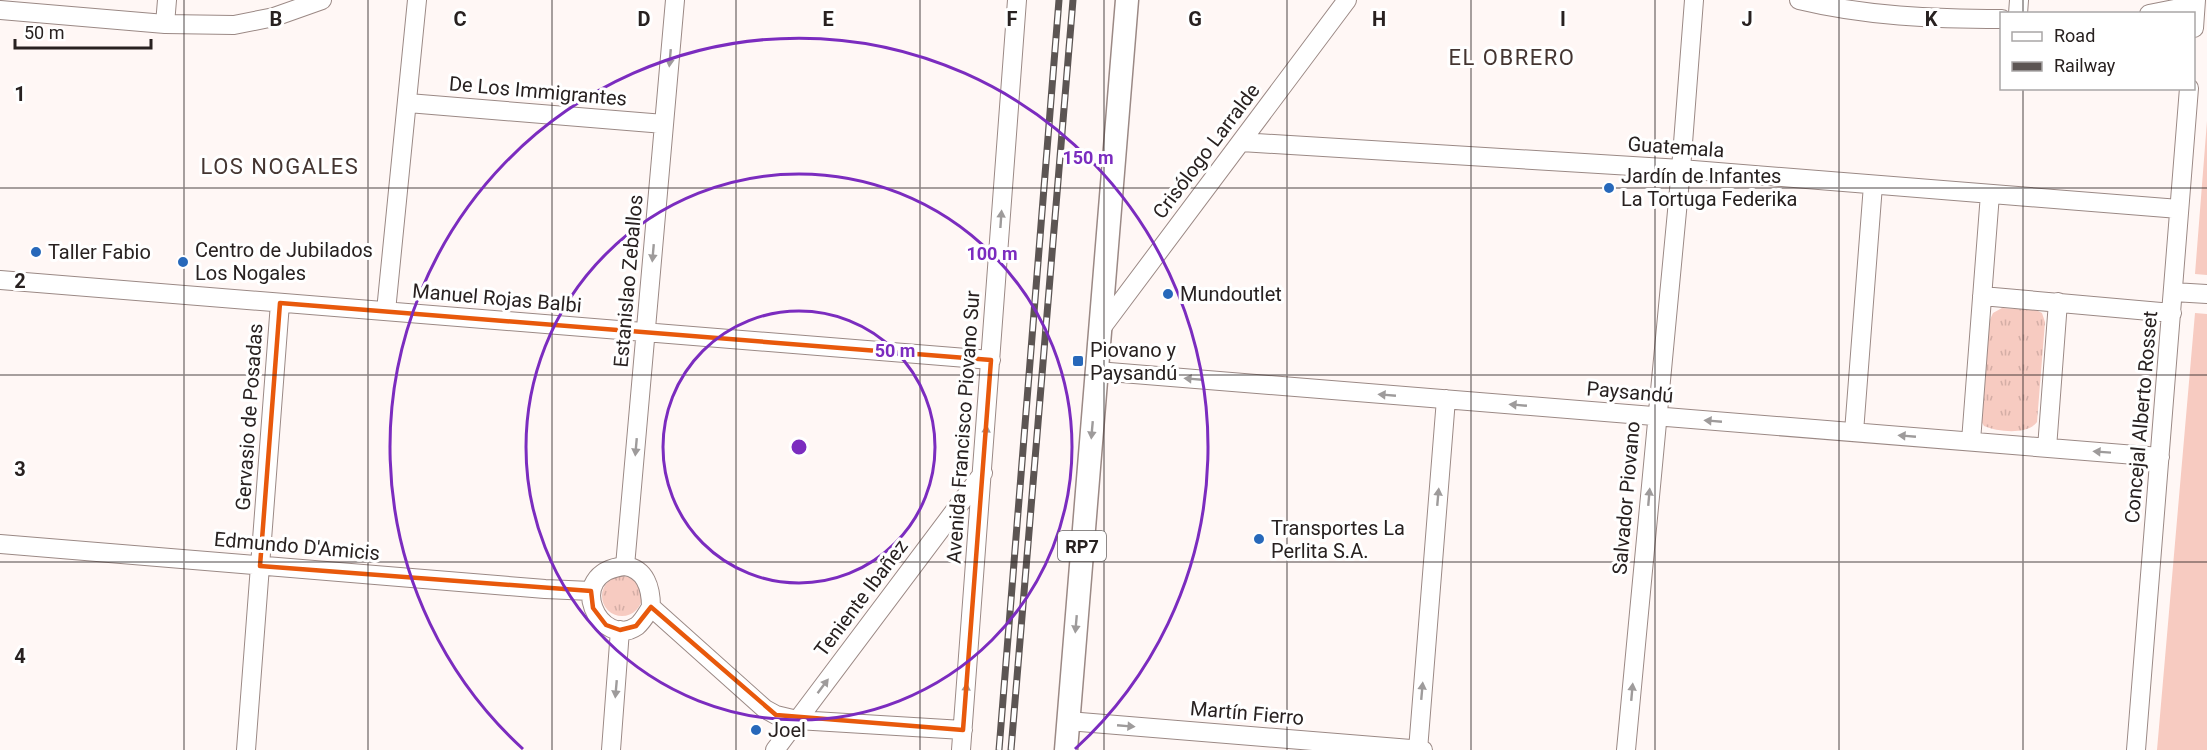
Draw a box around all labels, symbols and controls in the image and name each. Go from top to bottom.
text: B [270,7,282,31]
text: C [453,7,467,31]
text: D [638,7,651,31]
text: E [822,7,834,31]
text: F [1007,7,1018,31]
text: G [1188,7,1202,31]
text: H [1372,7,1386,31]
text: I [1560,7,1566,31]
text: J [1741,7,1753,31]
text: K [1925,7,1938,31]
scale bar [15,12,152,50]
legend [2000,12,2195,90]
text: 50 m [24,22,64,43]
text: Road [2054,25,2095,46]
district label: EL OBRERO [1449,45,1575,70]
one-way arrow [665,49,675,68]
text: Railway [2054,55,2116,76]
street label: De Los Immigrantes [448,71,628,111]
street label: Crisólogo Larralde [1147,79,1265,223]
text: 1 [14,82,26,106]
street label: Guatemala [1627,132,1725,162]
text: 150 m [1062,147,1114,168]
district label: LOS NOGALES [201,154,359,179]
place label: Jardín de Infantes La Tortuga Federika [1621,164,1798,211]
marker: Jardín de Infantes La Tortuga Federika [1602,181,1616,195]
street label: Estanislao Zeballos [608,194,648,368]
one-way arrow [996,209,1006,228]
place label: Centro de Jubilados Los Nogales [195,238,373,285]
place label: Taller Fabio [48,240,151,264]
one-way arrow [648,243,658,262]
text: 100 m [966,243,1018,264]
marker: Taller Fabio [29,245,43,259]
marker: Centro de Jubilados Los Nogales [176,255,190,269]
text: 2 [14,269,26,293]
street label: Manuel Rojas Balbi [411,279,583,317]
place label: Mundoutlet [1180,282,1282,306]
marker: Mundoutlet [1161,287,1175,301]
street label: Avenida Francisco Piovano Sur [941,289,985,564]
street label: Concejal Alberto Rosset [2120,310,2162,524]
street label: Gervasio de Posadas [230,323,268,511]
place label: Piovano y Paysandú [1090,338,1177,385]
text: 50 m [875,340,915,361]
marker: Piovano y Paysandú [1071,354,1085,368]
one-way arrow [1184,374,1203,384]
street label: Paysandú [1585,376,1675,408]
one-way arrow [1378,390,1397,400]
one-way arrow [1509,400,1528,410]
one-way arrow [1703,416,1722,426]
one-way arrow [1087,420,1097,439]
street label: Salvador Piovano [1607,420,1645,576]
one-way arrow [981,425,990,444]
one-way arrow [1898,431,1917,441]
one-way arrow [631,437,641,456]
centre of rings [789,437,809,457]
one-way arrow [2092,447,2111,457]
text: 3 [14,457,26,481]
one-way arrow [1433,487,1443,506]
one-way arrow [1644,488,1654,507]
place label: Transportes La Perlita S.A. [1271,516,1405,563]
street label: Edmundo D'Amicis [213,527,381,565]
road number: RP7 [1058,531,1106,561]
marker: Transportes La Perlita S.A. [1252,532,1266,546]
street label: Teniente Ibañez [809,535,913,661]
one-way arrow [1071,615,1081,634]
text: 4 [14,644,26,668]
one-way arrow [611,679,621,698]
one-way arrow [816,679,828,694]
one-way arrow [961,682,971,701]
one-way arrow [1418,682,1427,701]
one-way arrow [1627,682,1637,701]
street label: Martín Fierro [1189,696,1305,730]
place label: Joel [768,718,806,742]
one-way arrow [1117,721,1136,731]
marker: Joel [749,723,763,737]

